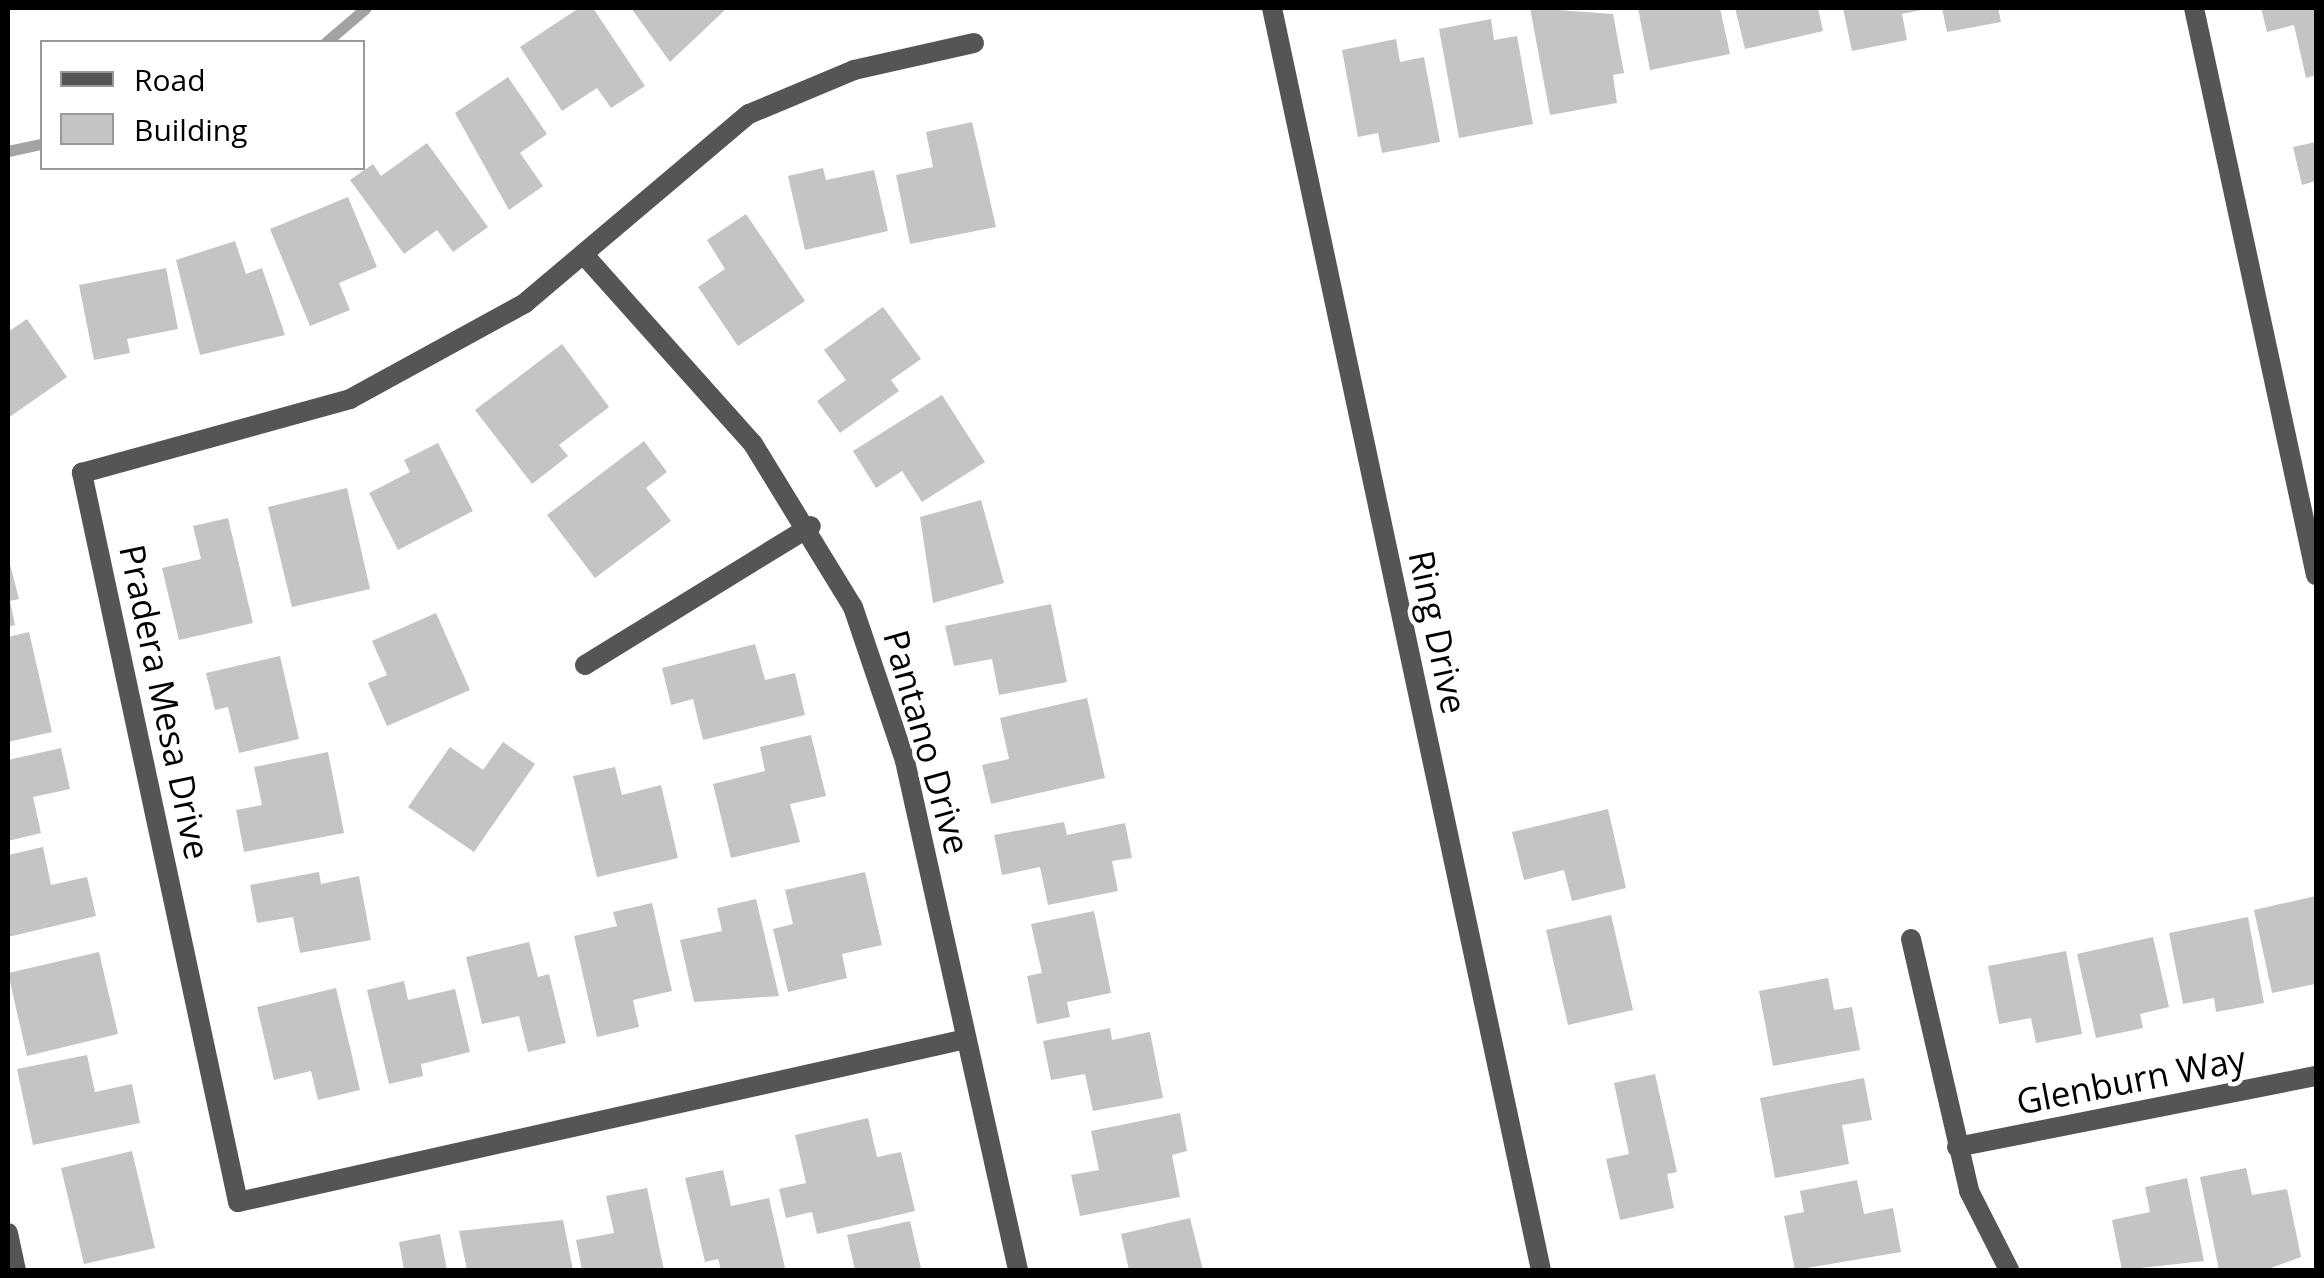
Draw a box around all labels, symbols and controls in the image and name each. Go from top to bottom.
legend [40,40,365,170]
text: Road [134,59,206,100]
text: Building [134,109,248,150]
street label: Pradera Mesa Drive [111,541,219,863]
street label: Ring Drive [1400,547,1476,717]
street label: Pantano Drive [875,625,979,859]
street label: Glenburn Way [2013,1037,2249,1123]

